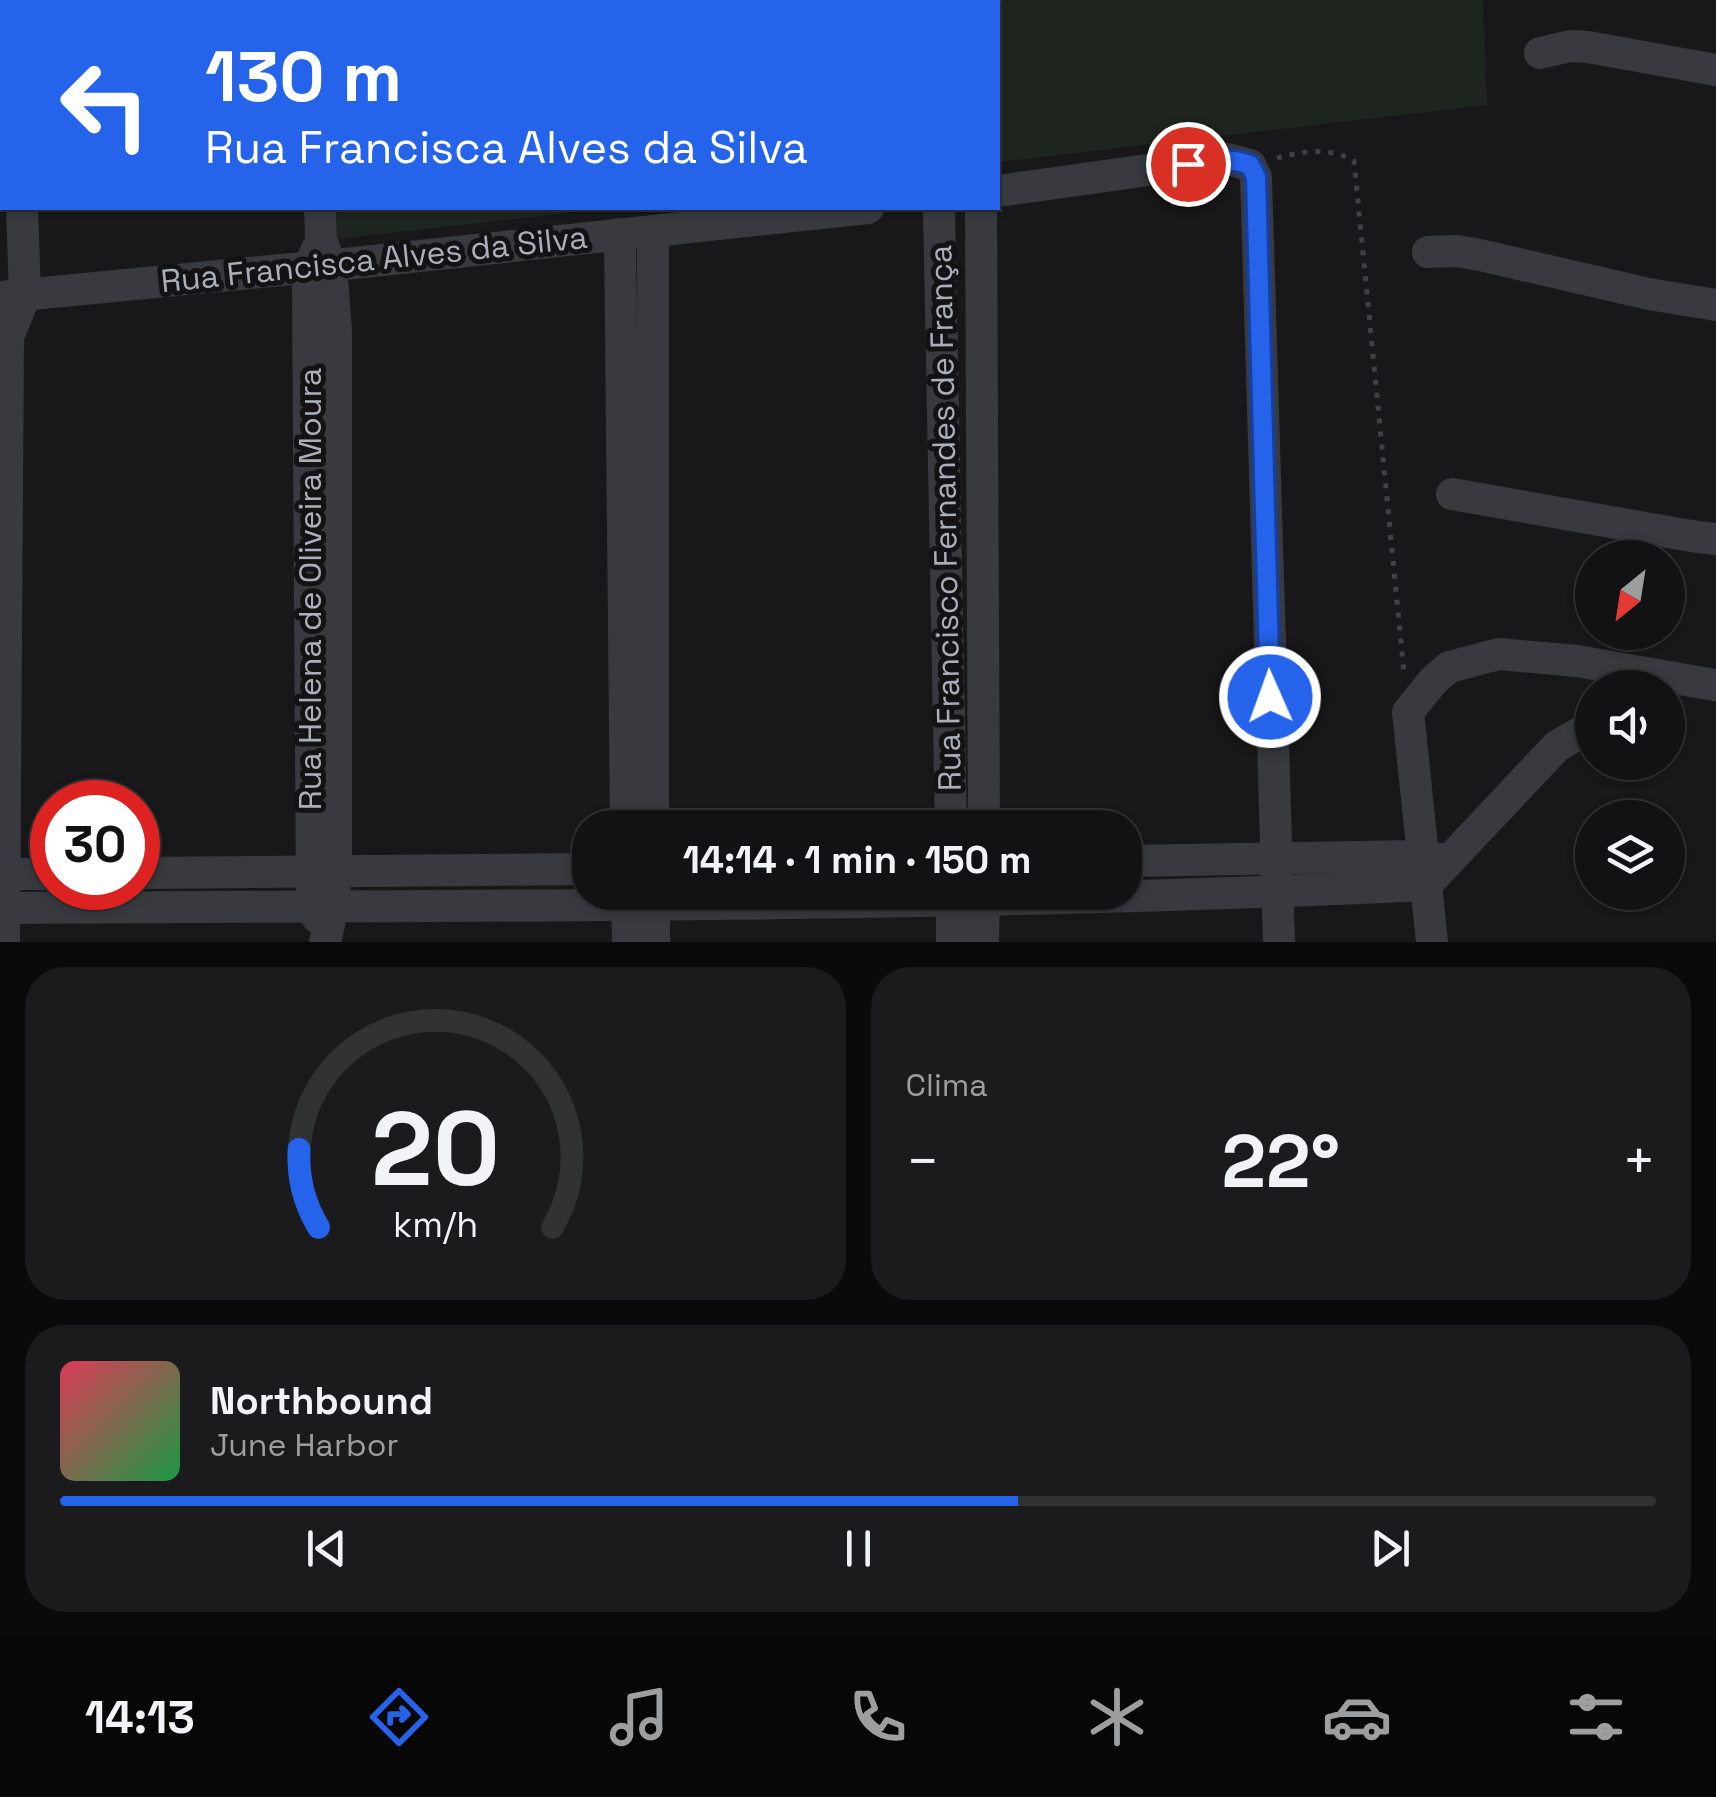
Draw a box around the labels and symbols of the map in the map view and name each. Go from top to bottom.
pin [1146,122,1231,207]
street label: Rua Francisca Alves da Silva [159,217,589,301]
street label: Rua Francisco Fernandes de França [920,244,970,792]
street label: Rua Helena de Oliveira Moura [290,368,330,810]
north arrow [1575,540,1685,650]
position arrow [1218,645,1322,749]
speed limit sign: 30 [30,780,160,910]

